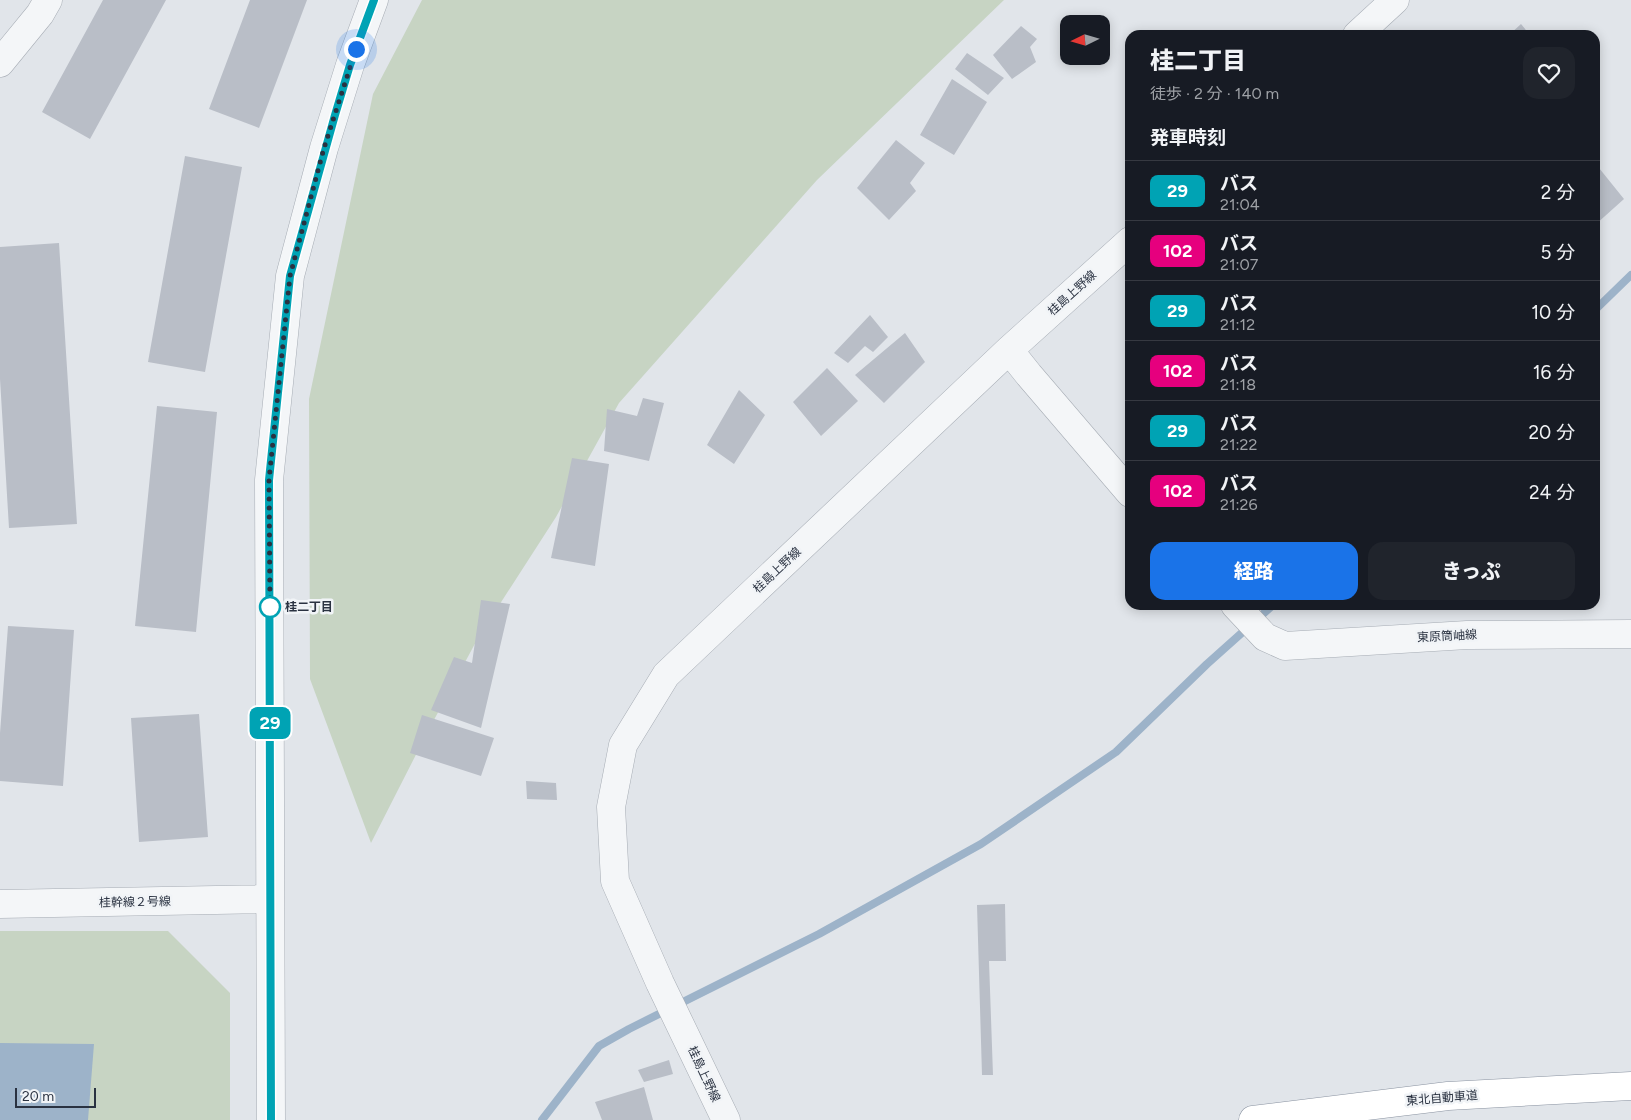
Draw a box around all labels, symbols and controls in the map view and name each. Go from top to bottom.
north arrow [1060,15,1110,65]
map controls [1060,15,1110,65]
your location [344,37,369,62]
text: 桂二丁目 [1150,46,1246,75]
button: heart [1523,47,1575,99]
text: 徒歩 · 2 分 · 140 m [1150,84,1279,103]
text: 発車時刻 [1150,126,1226,149]
text: バス [1220,172,1258,195]
text: 29 [1167,180,1188,202]
text: 2 分 [1541,181,1575,204]
text: 21:04 [1220,195,1260,214]
text: バス [1220,232,1258,255]
text: 102 [1163,240,1192,262]
text: 5 分 [1540,241,1575,264]
text: 21:07 [1220,255,1258,274]
street label: 桂島上野線 [1045,268,1099,318]
text: バス [1220,292,1258,315]
text: 29 [1167,300,1188,322]
text: 10 分 [1531,301,1575,324]
text: 21:12 [1220,315,1255,334]
text: バス [1220,352,1258,375]
text: 102 [1163,360,1192,382]
text: 16 分 [1533,361,1575,384]
text: 21:18 [1220,375,1256,394]
text: バス [1220,412,1258,435]
text: 29 [1167,420,1188,442]
text: 20 分 [1529,421,1575,444]
text: 21:22 [1220,435,1258,454]
text: バス [1220,472,1258,495]
text: 102 [1163,480,1192,502]
text: 24 分 [1529,481,1575,504]
text: 21:26 [1220,495,1258,514]
button: 経路 [1150,542,1358,600]
button: きっぷ [1368,542,1575,600]
street label: 桂島上野線 [750,544,804,596]
marker: 桂二丁目 [259,596,281,618]
place label: 桂二丁目 [285,600,333,614]
street label: 東原筒岫線 [1417,627,1477,645]
line badge: 29 [248,707,292,739]
text: 29 [260,712,280,734]
street label: 桂幹線２号線 [99,894,171,910]
street label: 桂島上野線 [685,1044,723,1104]
scale bar [15,1085,96,1108]
text: 20 m [22,1088,54,1105]
street label: 東北自動車道 [1406,1088,1478,1108]

